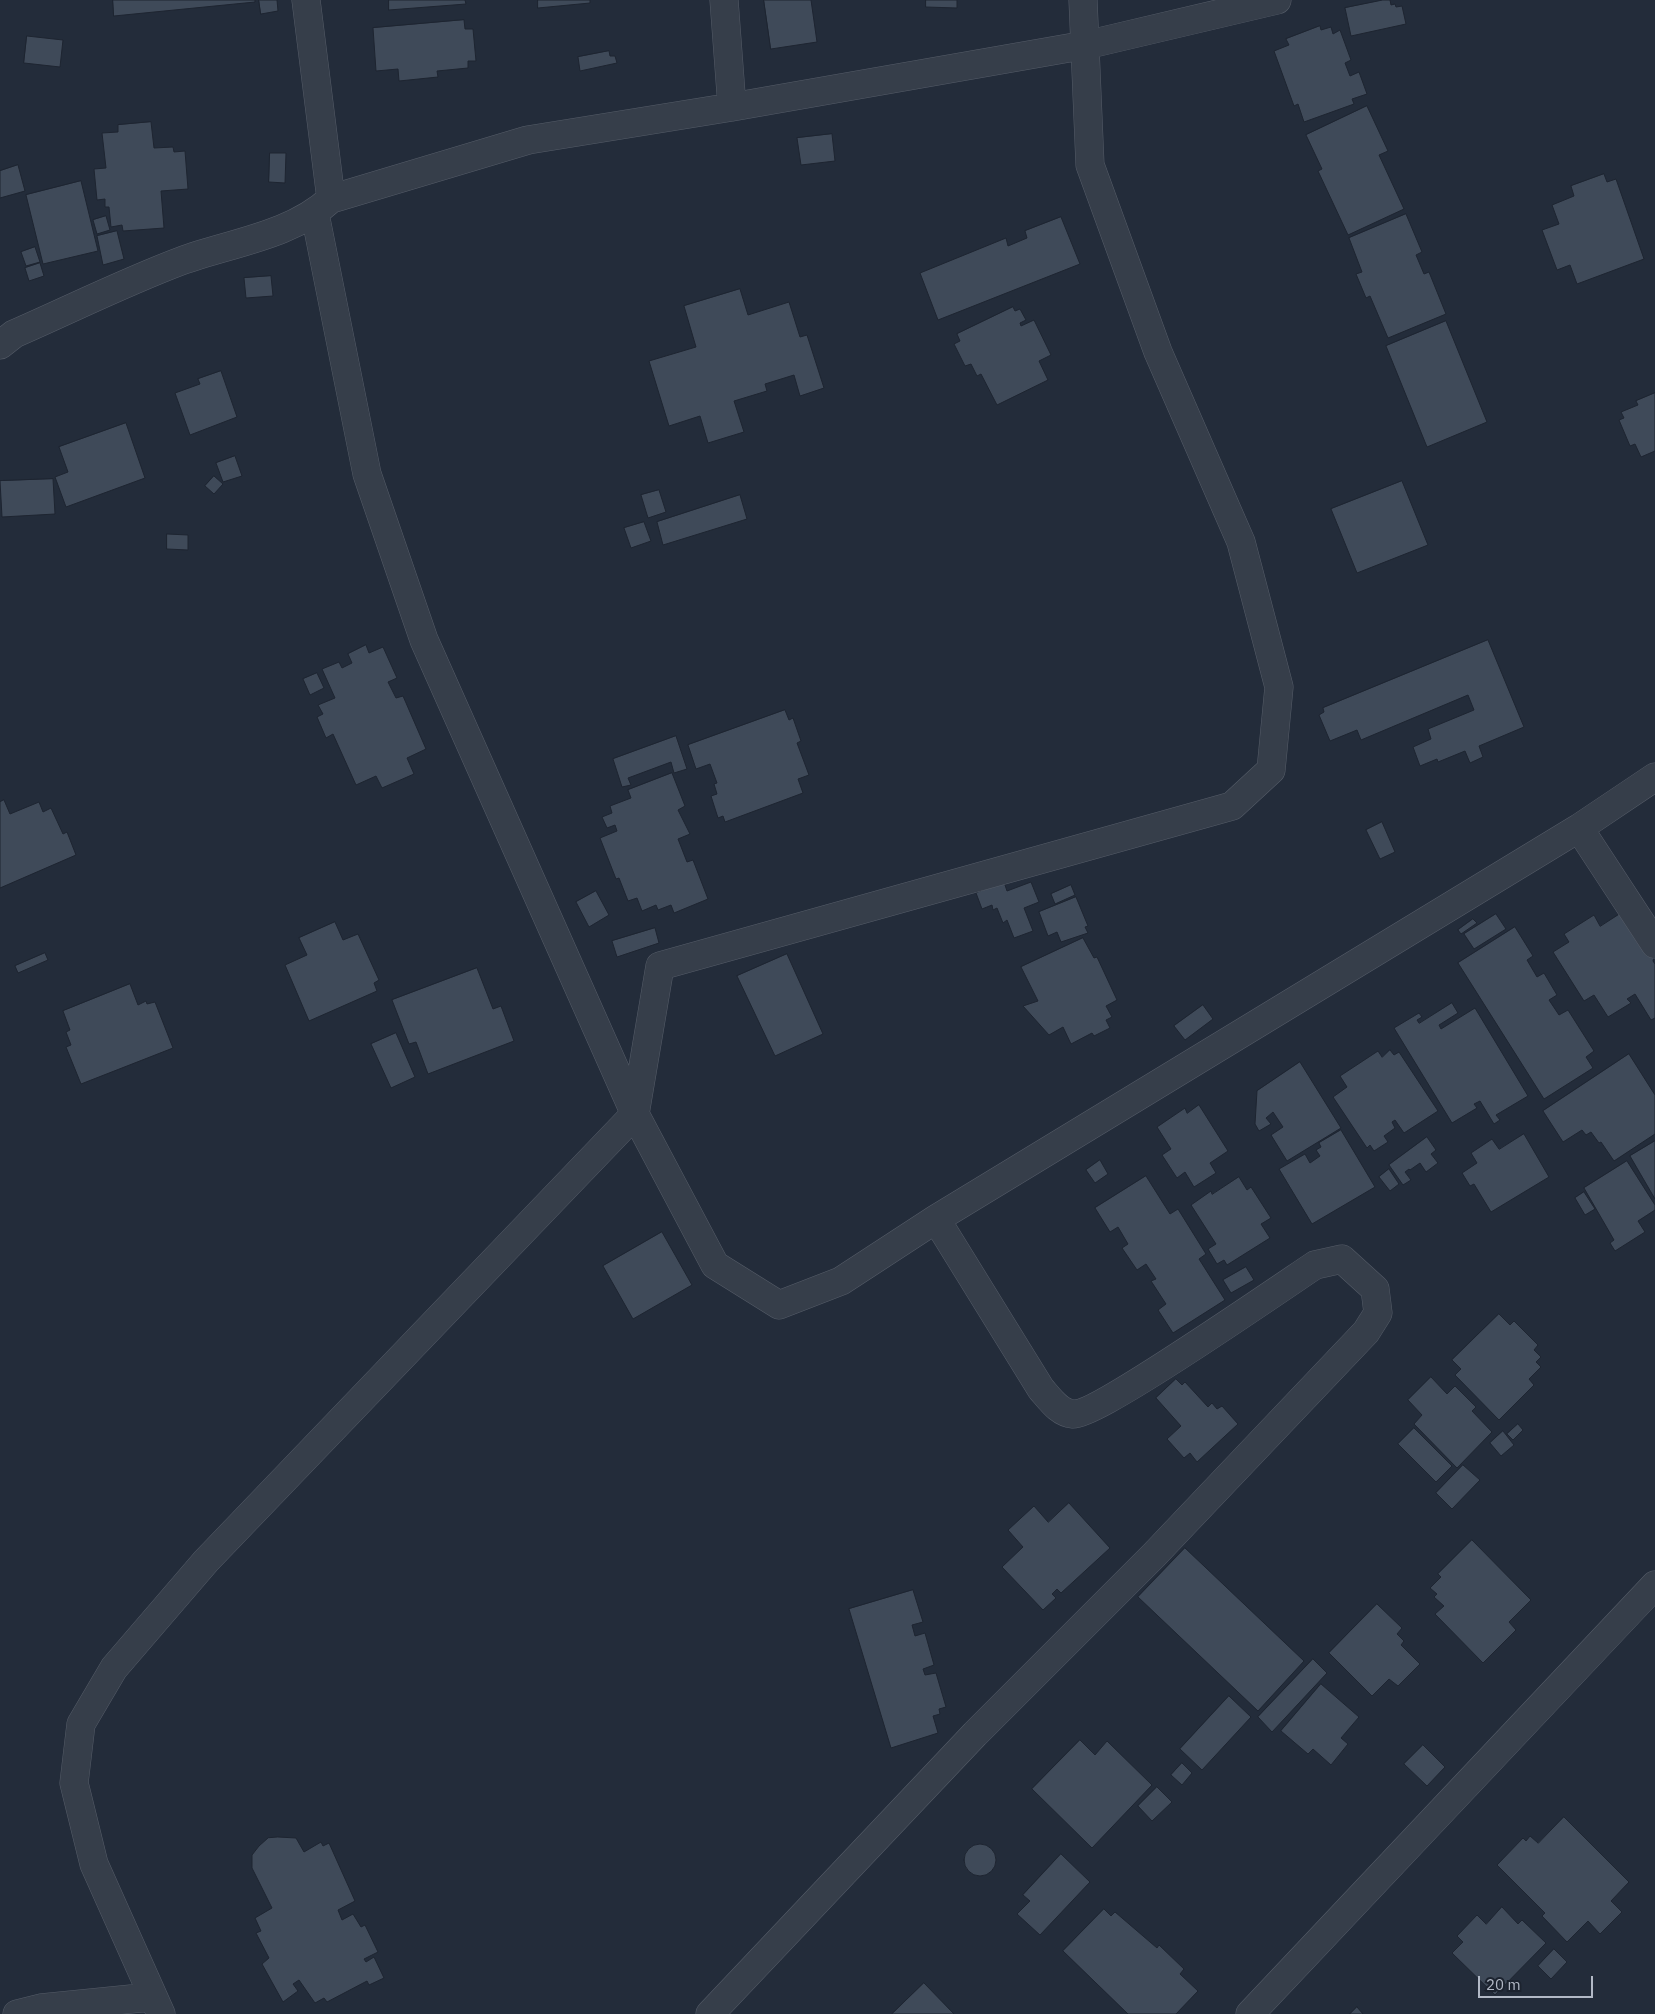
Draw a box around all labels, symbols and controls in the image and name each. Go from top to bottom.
scale bar [1480,1966,1595,1998]
text: 20 m [1486,1975,1521,1994]

